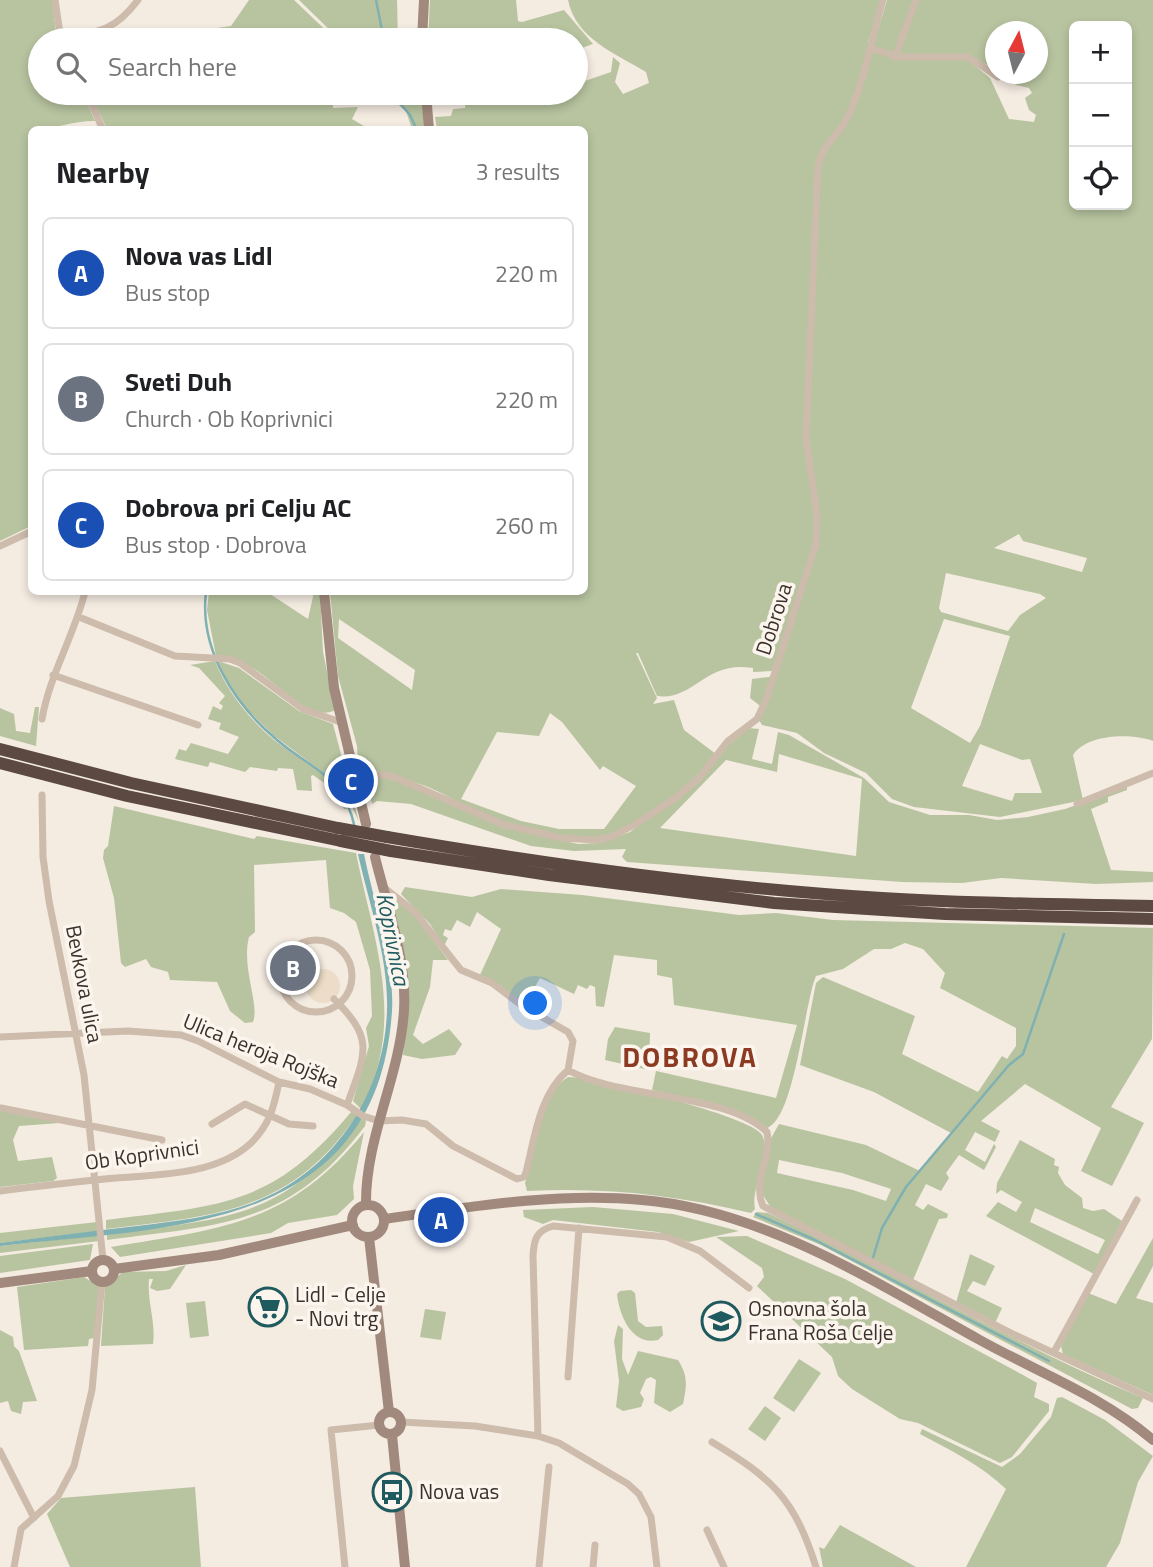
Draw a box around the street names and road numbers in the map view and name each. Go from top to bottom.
street label: Dobrova [746,578,800,659]
street label: Bevkova ulica [58,922,112,1046]
street label: Ulica heroja Rojška [179,1004,345,1096]
street label: Ob Koprivnici [83,1130,201,1178]

